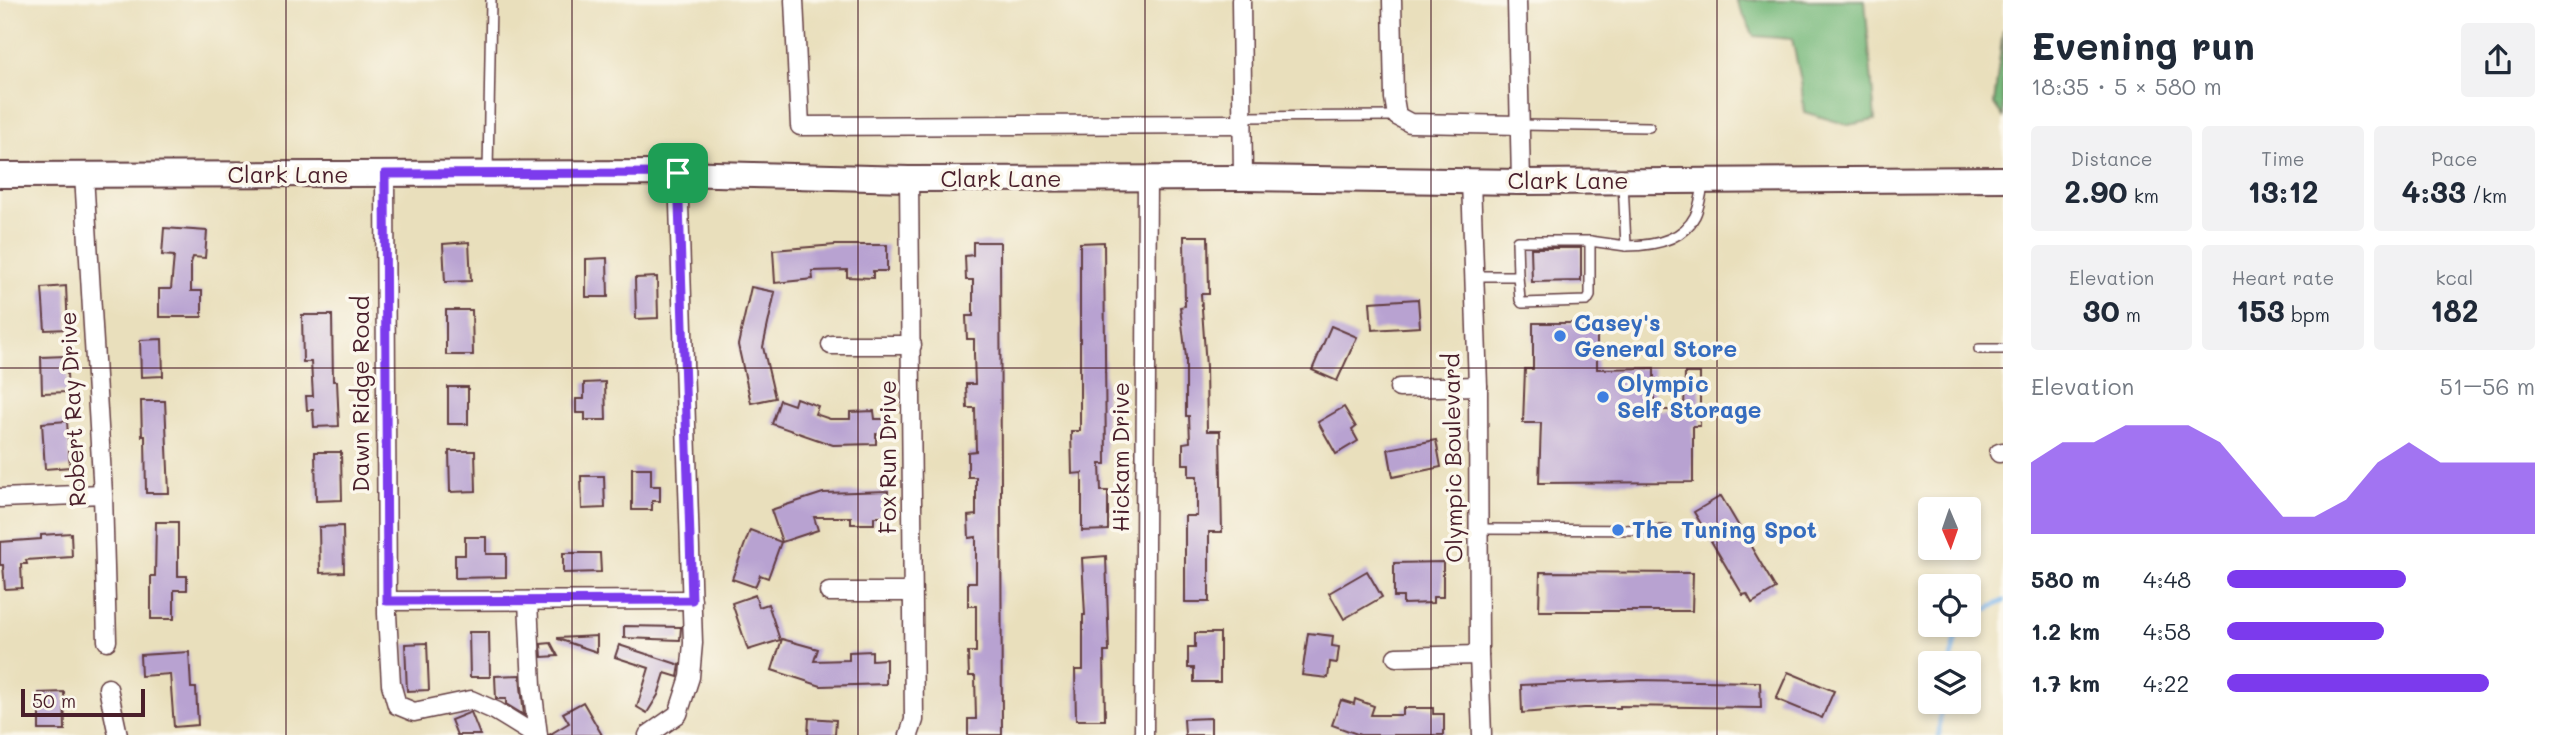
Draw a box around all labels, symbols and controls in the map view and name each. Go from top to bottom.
text: Evening run [2031,20,2255,70]
button: share [2461,23,2535,97]
text: 18:35 · 5 × 580 m [2031,71,2222,101]
pin [648,143,708,203]
text: Distance [2071,146,2153,171]
text: Time [2261,146,2305,171]
text: Pace [2431,146,2478,171]
icon: arrive [659,154,697,192]
street label: Clark Lane [227,159,349,189]
street label: Clark Lane [940,163,1062,193]
street label: Clark Lane [1507,165,1629,195]
text: 2.90 [2064,171,2128,211]
text: 13:12 [2248,171,2318,211]
text: 4:33 [2401,171,2466,211]
text: km [2128,183,2159,208]
text: /km [2466,183,2507,208]
text: Elevation [2069,265,2154,290]
text: Heart rate [2232,265,2334,290]
text: kcal [2435,265,2473,290]
text: 30 [2082,290,2120,330]
text: 153 [2236,290,2285,330]
text: 182 [2430,290,2479,330]
street label: Dawn Ridge Road [345,296,375,492]
text: m [2120,302,2141,327]
text: bpm [2285,302,2330,327]
place label: Casey's General Store [1574,307,1737,363]
street label: Robert Ray Drive [52,311,92,507]
marker: Casey's General Store [1552,328,1568,344]
street label: Olympic Boulevard [1435,353,1469,563]
place label: Olympic Self Storage [1617,368,1762,424]
text: Elevation [2031,371,2134,401]
text: 51–56 m [2439,371,2535,401]
street label: Fox Run Drive [872,380,902,534]
street label: Hickam Drive [1105,382,1135,532]
marker: Olympic Self Storage [1595,389,1611,405]
north arrow [1918,497,1981,560]
map controls [1918,497,1981,714]
place label: The Tuning Spot [1632,514,1817,544]
marker: The Tuning Spot [1610,522,1626,538]
text: 580 m [2031,564,2100,594]
text: 4:48 [2143,564,2191,594]
button: locate [1918,574,1981,637]
text: 1.2 km [2031,616,2100,646]
text: 4:58 [2143,616,2191,646]
button: layers [1918,651,1981,714]
text: 1.7 km [2031,668,2100,698]
text: 4:22 [2143,668,2189,698]
scale bar [21,686,145,718]
text: 50 m [32,688,76,713]

